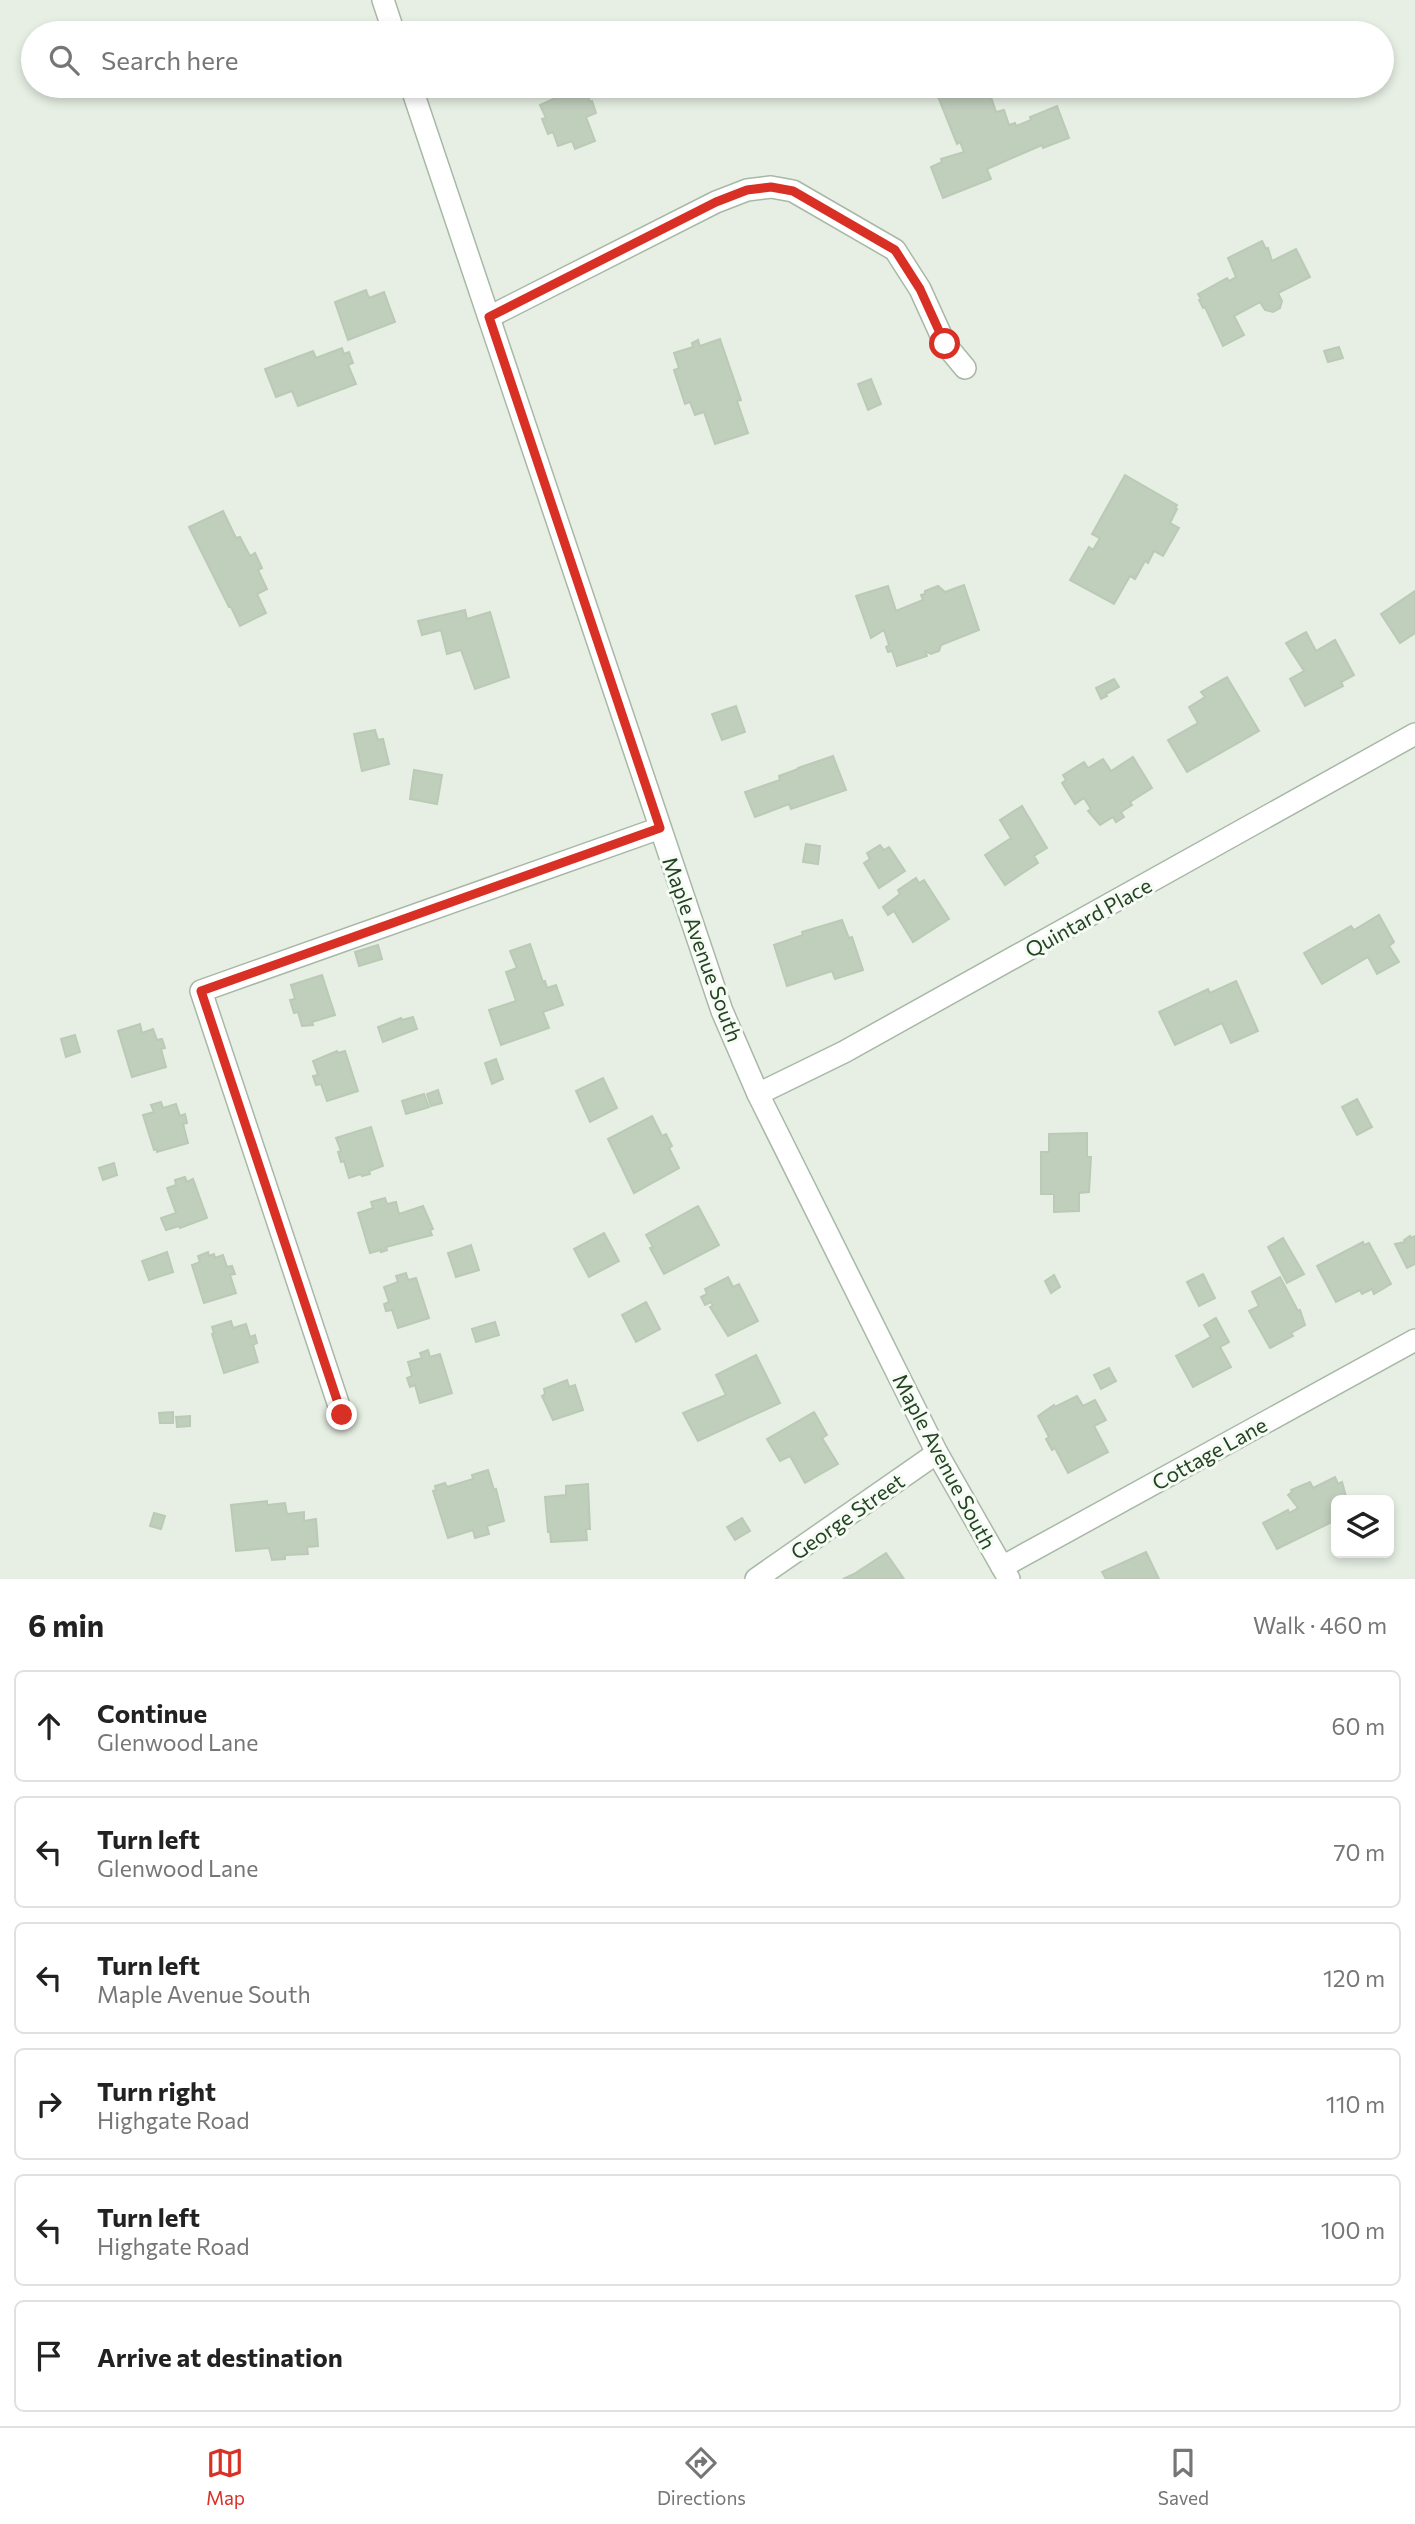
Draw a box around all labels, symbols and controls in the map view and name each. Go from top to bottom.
search box [21,21,1394,98]
icon: search [45,41,83,79]
text: Search here [101,44,239,75]
route start [929,328,960,359]
street label: Maple Avenue South [658,853,748,1045]
street label: Quintard Place [1020,872,1156,962]
street label: Maple Avenue South [888,1369,1002,1553]
route end [326,1399,357,1430]
street label: Cottage Lane [1147,1411,1271,1495]
street label: George Street [785,1468,909,1564]
map controls [1331,1495,1394,1558]
button: layers [1331,1495,1394,1558]
text: 6 min [28,1606,104,1643]
text: Walk · 460 m [1253,1611,1387,1639]
text: Continue [97,1697,207,1728]
icon: ahead [30,1707,68,1745]
text: 60 m [1332,1712,1385,1740]
text: Glenwood Lane [97,1728,258,1756]
text: Turn left [97,1823,200,1854]
icon: left [30,1833,68,1871]
text: 70 m [1333,1838,1385,1866]
text: Glenwood Lane [97,1854,258,1882]
text: Turn left [97,1949,200,1980]
icon: left [30,1959,68,1997]
text: 120 m [1323,1964,1385,1992]
text: Maple Avenue South [97,1980,311,2008]
text: Turn right [97,2075,216,2106]
icon: right [30,2085,68,2123]
text: 110 m [1326,2090,1385,2118]
text: Highgate Road [97,2106,250,2134]
text: Turn left [97,2201,200,2232]
icon: left [30,2211,68,2249]
text: 100 m [1321,2216,1385,2244]
text: Highgate Road [97,2232,250,2260]
icon: arrive [30,2337,68,2375]
text: Arrive at destination [97,2341,343,2372]
tab: Map [206,2444,245,2509]
tab: Directions [657,2444,746,2509]
tab: Saved [1158,2444,1209,2509]

